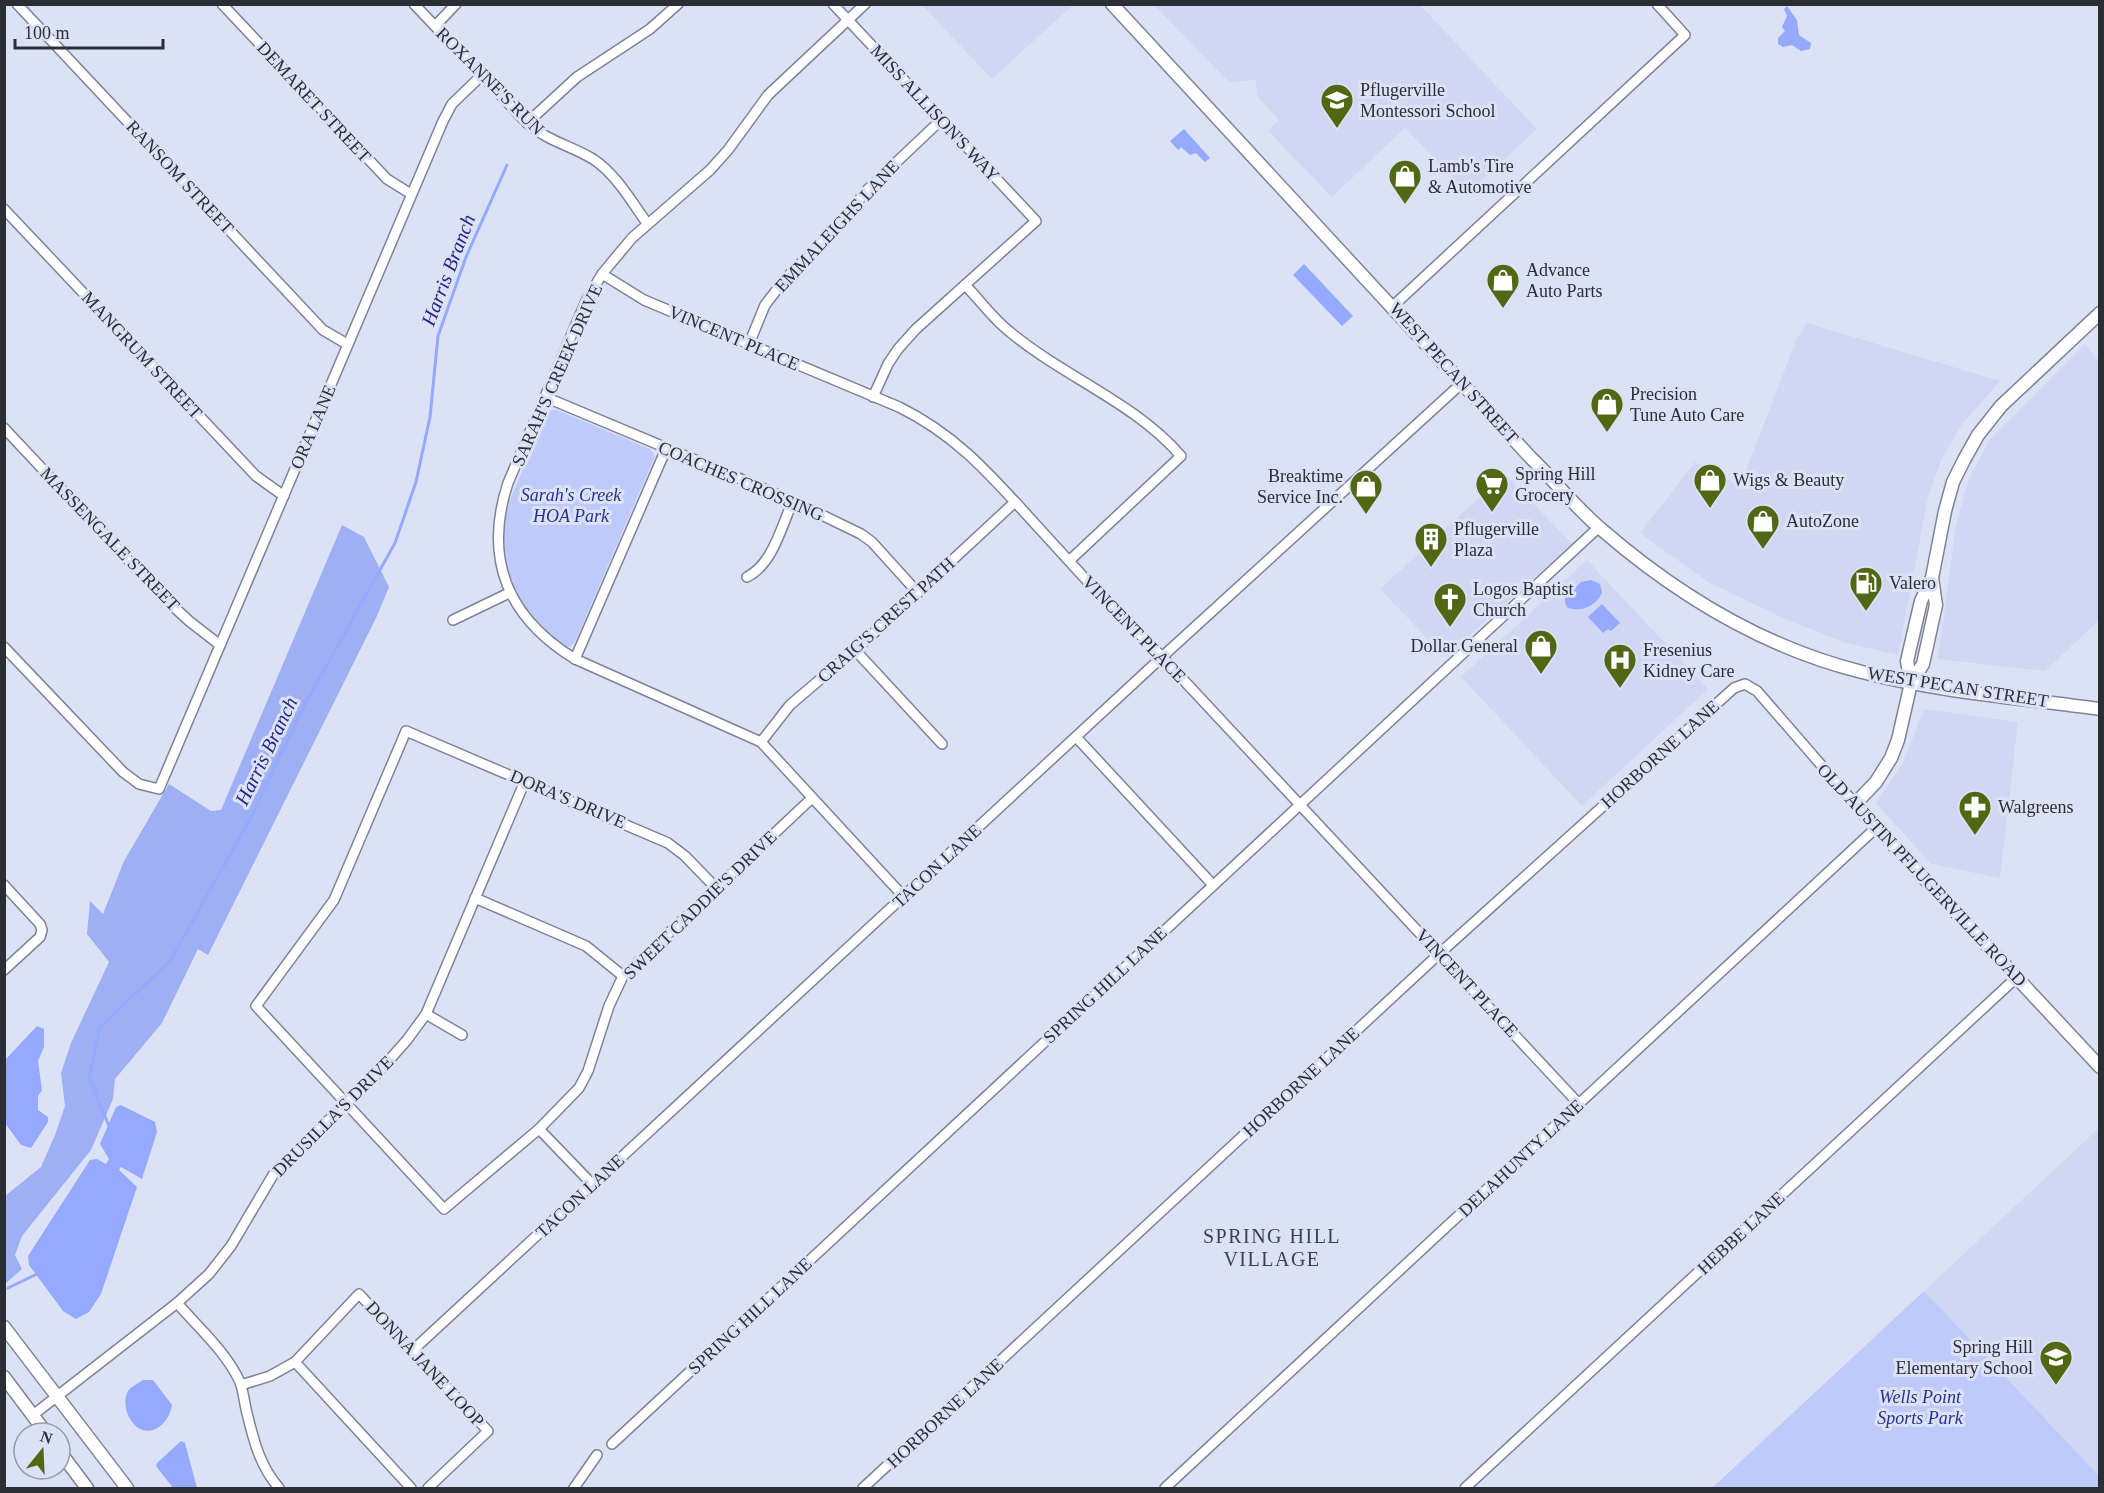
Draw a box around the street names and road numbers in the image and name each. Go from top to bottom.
street label: ROXANNE'S RUN [432,23,548,139]
street label: DEMARET STREET [253,38,375,166]
street label: MISS ALLISON'S WAY [867,41,1003,185]
street label: RANSOM STREET [122,116,238,238]
street label: EMMALEIGHS LANE [771,156,903,296]
street label: SARAH'S CREEK DRIVE [508,281,606,469]
street label: MANGRUM STREET [78,287,206,423]
street label: WEST PECAN STREET [1385,298,1523,448]
street label: VINCENT PLACE [666,301,802,375]
street label: ORA LANE [286,382,340,472]
street label: COACHES CROSSING [655,437,827,525]
street label: MASSENGALE STREET [36,463,184,615]
street label: CRAIG'S CREST PATH [813,553,959,687]
street label: VINCENT PLACE [1078,572,1190,686]
street label: WEST PECAN STREET [1866,663,2050,711]
street label: HORBORNE LANE [1597,696,1723,812]
street label: OLD AUSTIN PFLUGERVILLE ROAD [1813,760,2031,990]
street label: DORA'S DRIVE [507,766,629,832]
street label: TACON LANE [889,820,985,912]
street label: SWEET CADDIE'S DRIVE [619,827,781,983]
street label: SPRING HILL LANE [1039,923,1171,1047]
street label: VINCENT PLACE [1412,925,1522,1041]
street label: HORBORNE LANE [1239,1023,1363,1141]
street label: DRUSILLA'S DRIVE [269,1052,397,1180]
street label: DELAHUNTY LANE [1455,1095,1587,1221]
street label: TACON LANE [532,1150,628,1242]
street label: HEBBE LANE [1693,1188,1789,1278]
street label: SPRING HILL LANE [684,1254,816,1378]
street label: DONNA JANE LOOP [362,1297,488,1431]
street label: HORBORNE LANE [883,1354,1007,1472]

